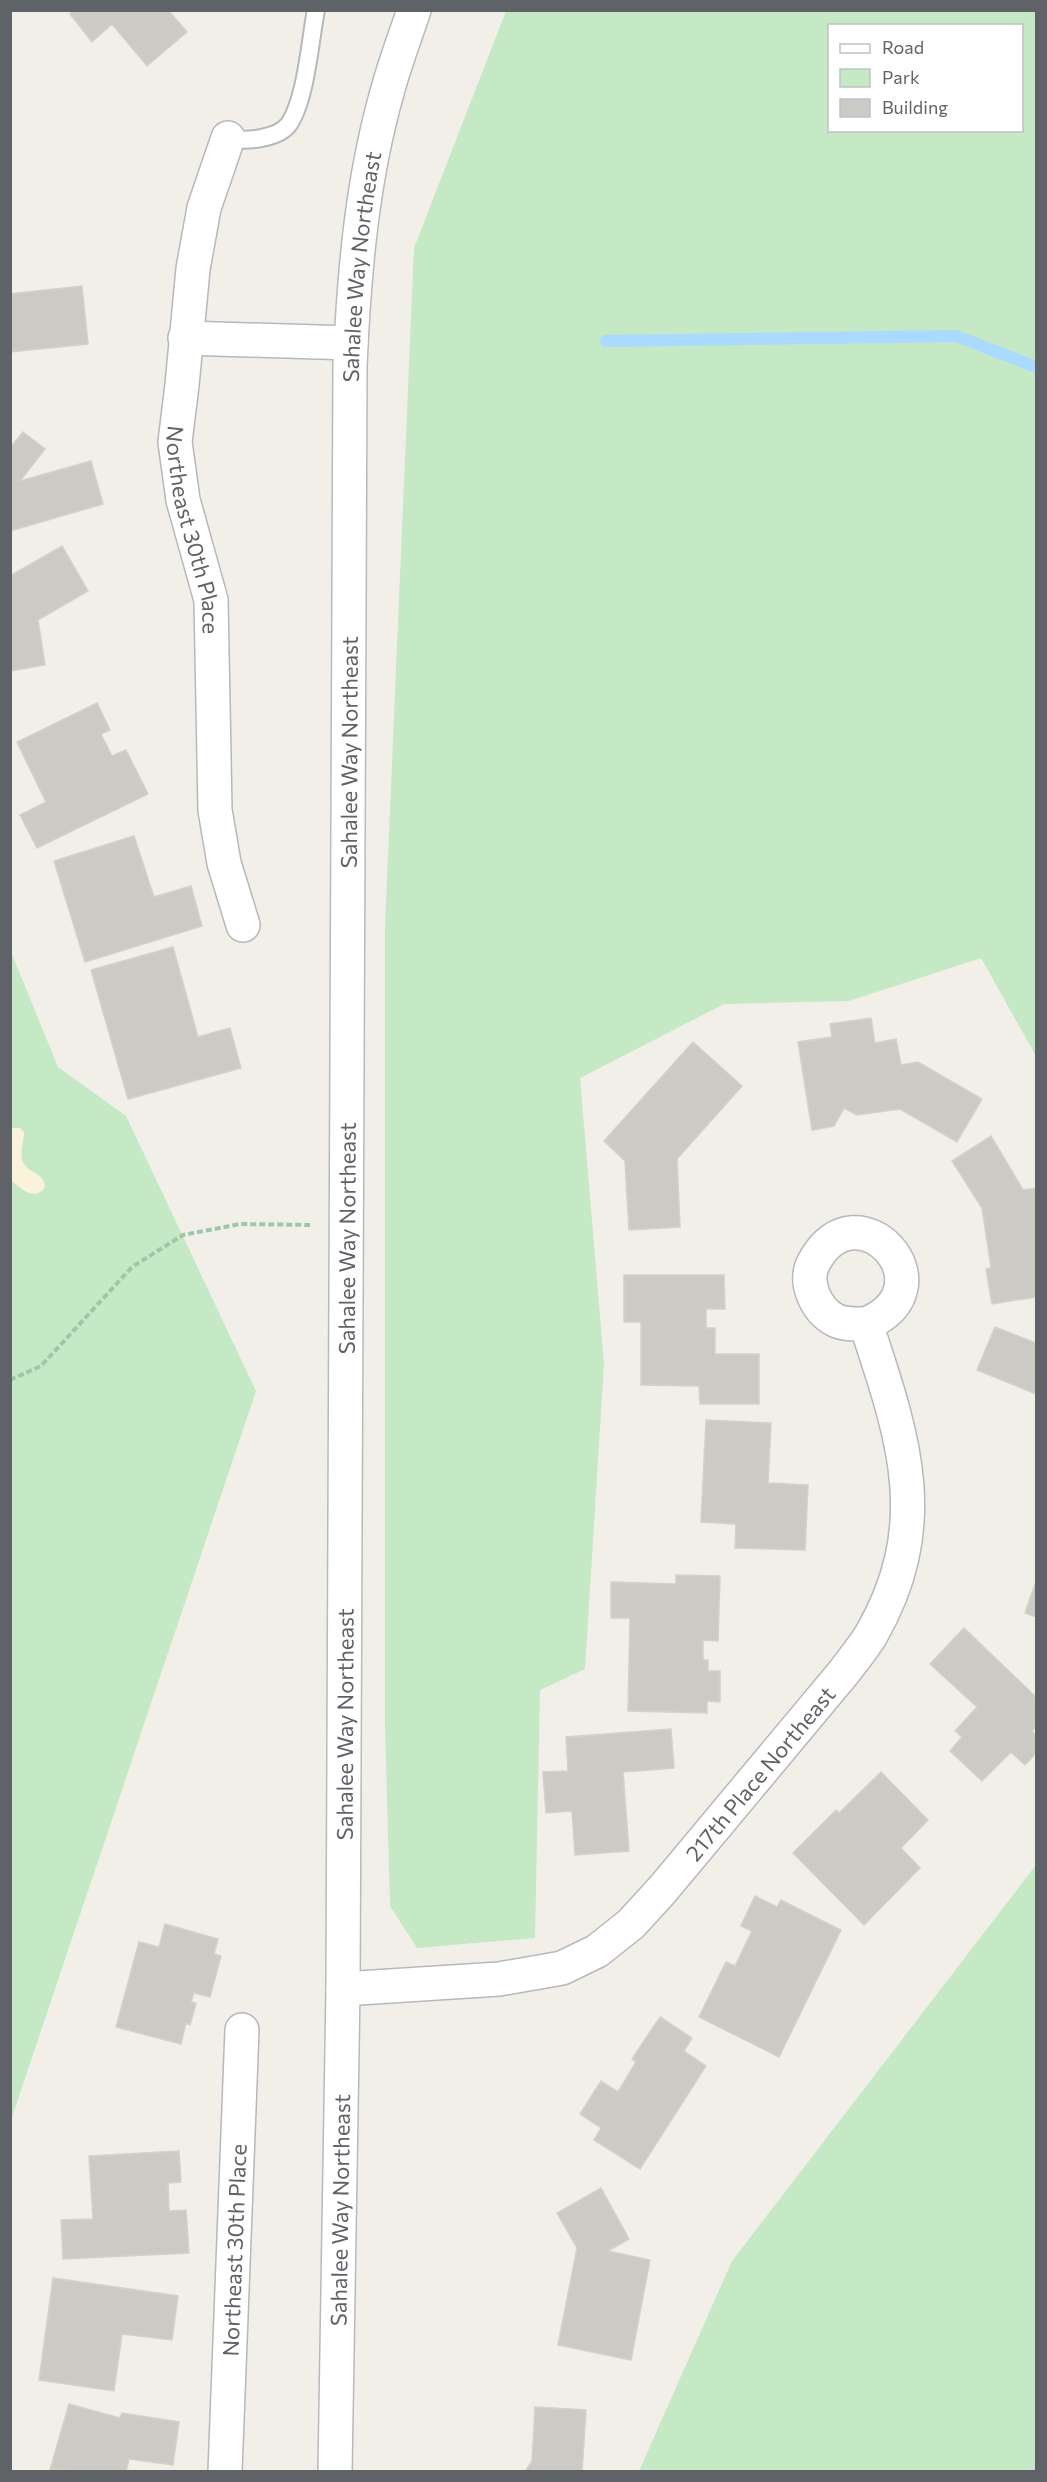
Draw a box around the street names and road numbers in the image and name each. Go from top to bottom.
street label: Sahalee Way Northeast [336,149,386,382]
street label: Northeast 30th Place [162,424,225,634]
street label: Sahalee Way Northeast [334,636,362,868]
street label: Sahalee Way Northeast [332,1122,360,1354]
street label: Sahalee Way Northeast [330,1608,358,1840]
street label: 217th Place Northeast [679,1680,840,1866]
street label: Sahalee Way Northeast [324,2094,355,2326]
street label: Northeast 30th Place [216,2143,251,2357]

